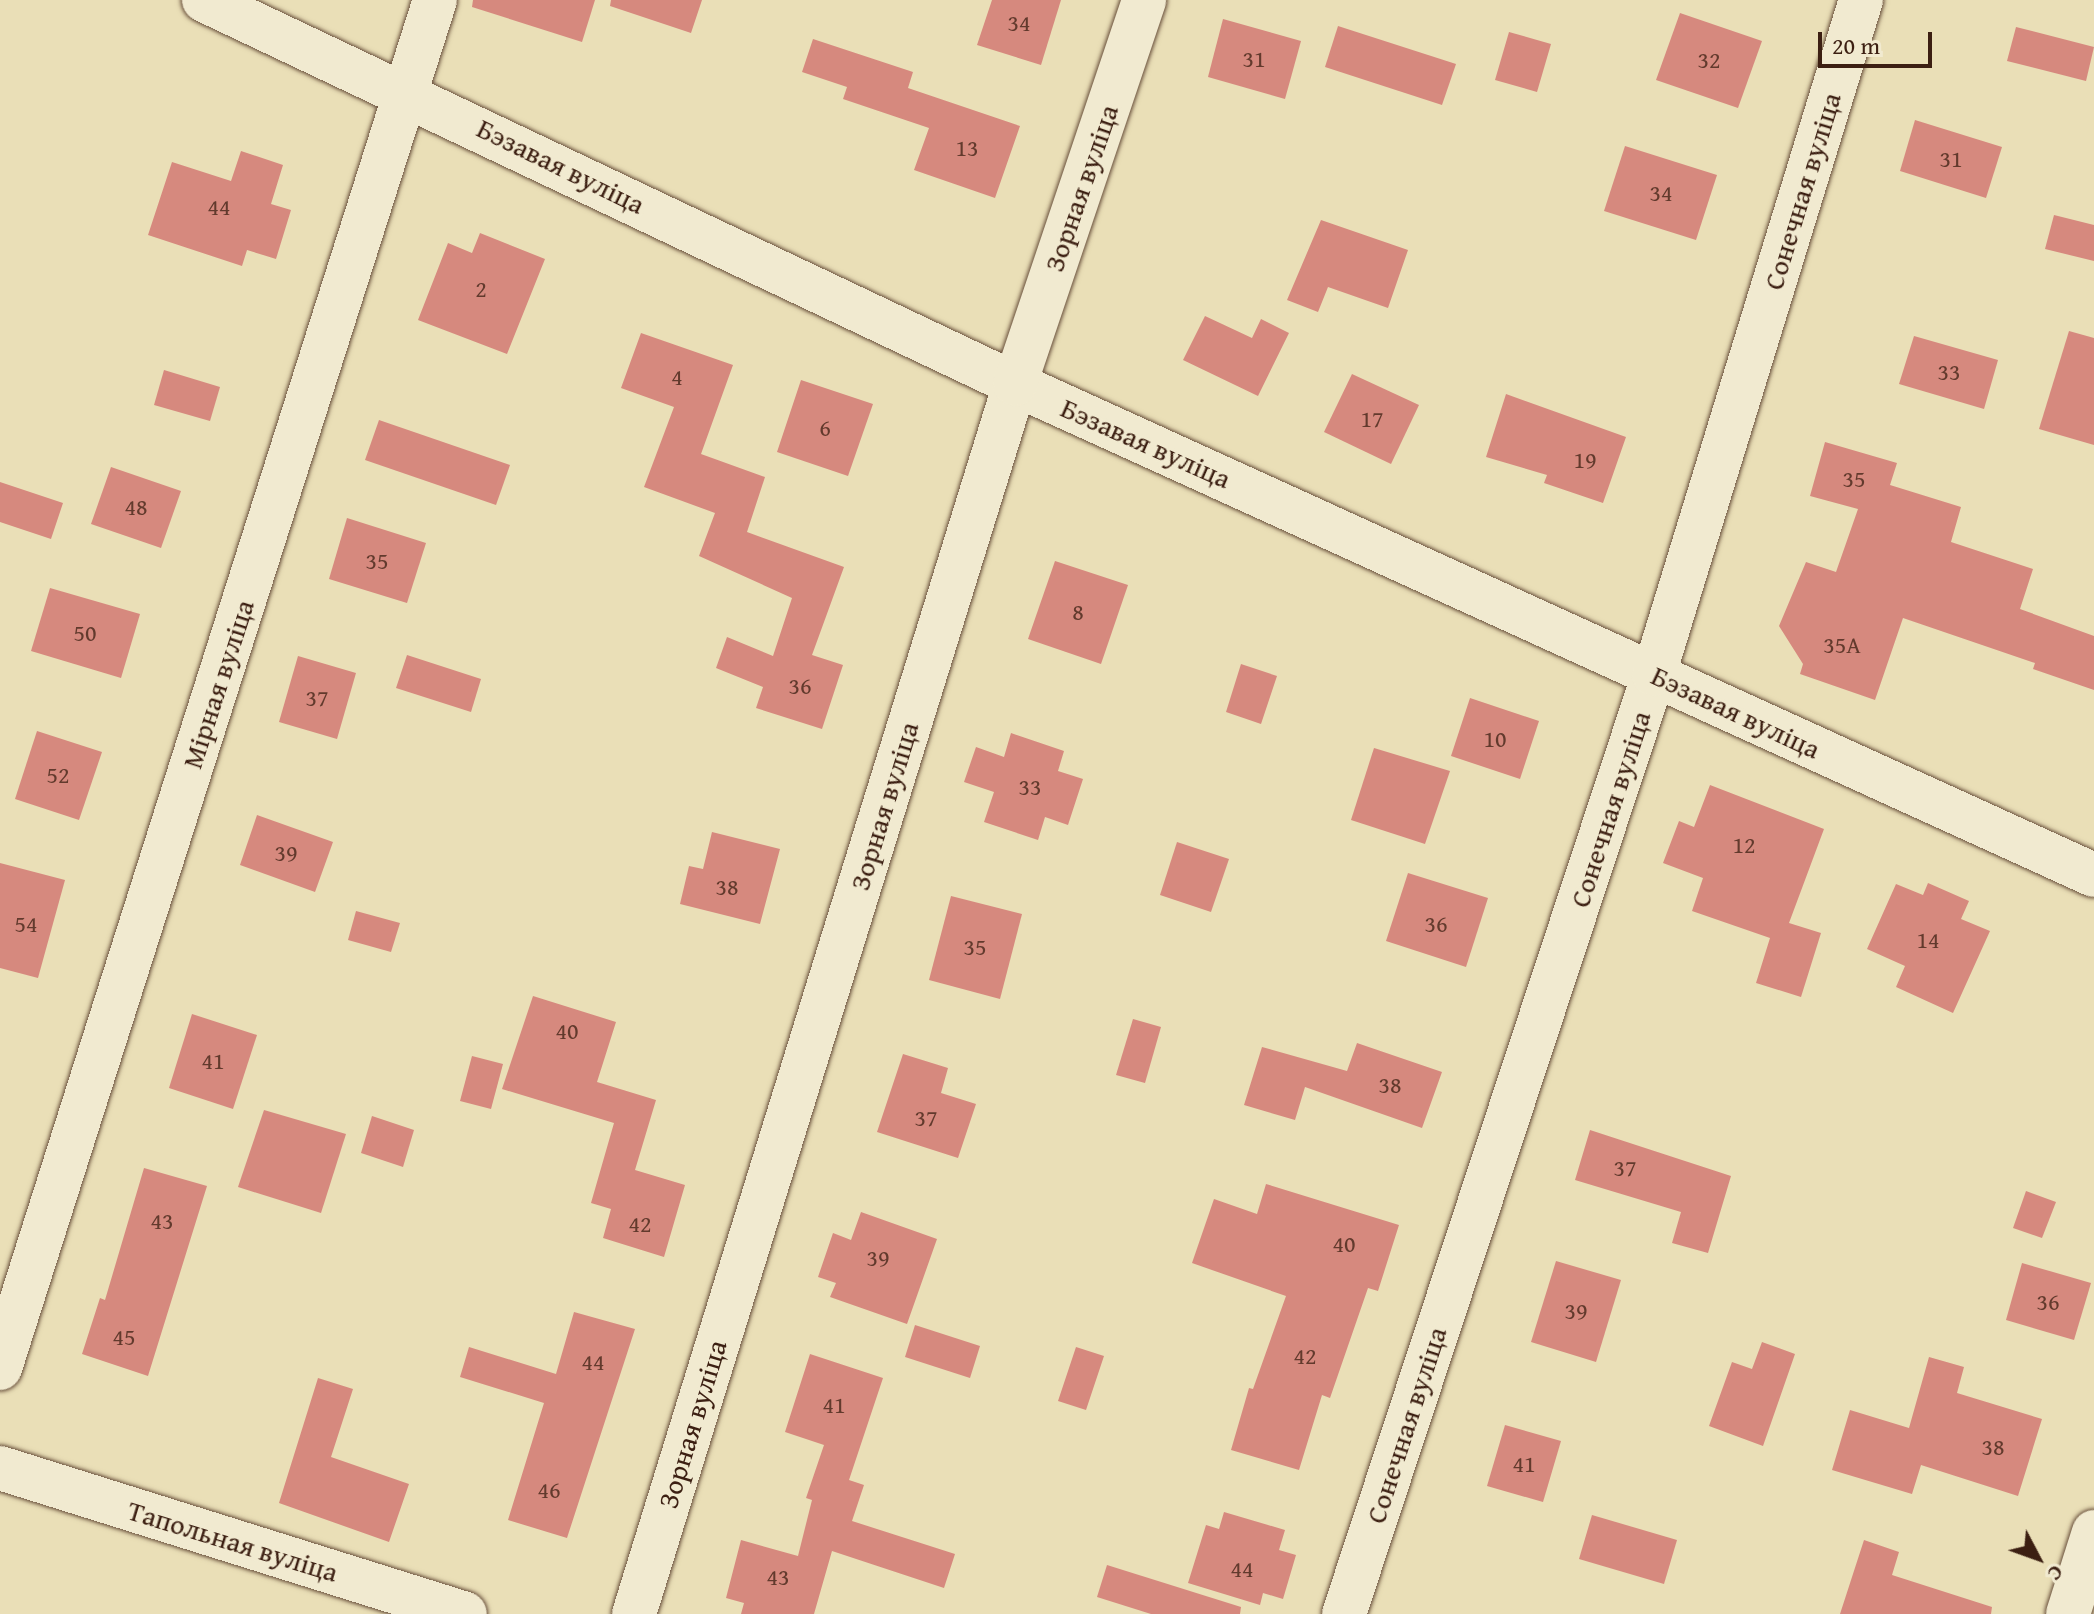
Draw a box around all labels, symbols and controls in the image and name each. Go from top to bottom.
house number: 34 [1007,9,1031,37]
scale bar [1822,16,1936,66]
text: 20 m [1832,28,1880,63]
house number: 31 [1242,45,1266,73]
house number: 32 [1697,46,1721,74]
street label: Сонечная вуліца [1756,88,1848,294]
street label: Зорная вуліца [1037,100,1125,276]
street label: Бэзавая вуліца [472,111,650,221]
house number: 13 [955,134,979,162]
house number: 31 [1939,145,1963,173]
house number: 34 [1649,179,1673,207]
house number: 44 [207,193,231,221]
house number: 2 [475,275,487,303]
house number: 33 [1937,358,1961,386]
house number: 4 [671,363,683,391]
street label: Бэзавая вуліца [1056,391,1236,495]
house number: 17 [1360,405,1384,433]
house number: 6 [819,414,831,442]
house number: 19 [1573,446,1597,474]
house number: 35 [1842,465,1866,493]
house number: 48 [124,493,148,521]
house number: 35 [365,547,389,575]
street label: Мірная вуліца [175,595,261,773]
house number: 8 [1072,598,1084,626]
house number: 50 [73,619,97,647]
house number: 35А [1823,631,1861,659]
street label: Бэзавая вуліца [1646,658,1826,766]
house number: 36 [788,672,812,700]
house number: 37 [305,684,329,712]
street label: Сонечная вуліца [1562,707,1658,911]
street label: Зорная вуліца [842,718,926,894]
house number: 10 [1483,725,1507,753]
house number: 52 [46,761,70,789]
house number: 33 [1018,773,1042,801]
house number: 12 [1732,831,1756,859]
house number: 39 [274,839,298,867]
house number: 38 [715,873,739,901]
house number: 54 [14,910,38,938]
house number: 36 [1424,910,1448,938]
house number: 14 [1916,926,1940,954]
house number: 35 [963,933,987,961]
house number: 40 [555,1017,579,1045]
house number: 41 [201,1047,225,1075]
house number: 38 [1378,1071,1402,1099]
house number: 37 [914,1104,938,1132]
house number: 37 [1613,1154,1637,1182]
house number: 43 [150,1207,174,1235]
house number: 42 [628,1210,652,1238]
house number: 40 [1332,1230,1356,1258]
house number: 39 [866,1244,890,1272]
house number: 36 [2036,1288,2060,1316]
house number: 39 [1564,1297,1588,1325]
house number: 45 [112,1323,136,1351]
street label: Сонечная вуліца [1358,1323,1454,1527]
street label: Зорная вуліца [650,1336,734,1512]
house number: 42 [1293,1342,1317,1370]
house number: 44 [581,1348,605,1376]
house number: 41 [822,1391,846,1419]
house number: 38 [1981,1433,2005,1461]
house number: 41 [1512,1450,1536,1478]
house number: 46 [537,1476,561,1504]
street label: Тапольная вуліца [124,1493,342,1589]
north arrow [1998,1518,2078,1598]
house number: 44 [1230,1555,1254,1583]
text: С [2040,1559,2072,1589]
house number: 43 [766,1563,790,1591]

